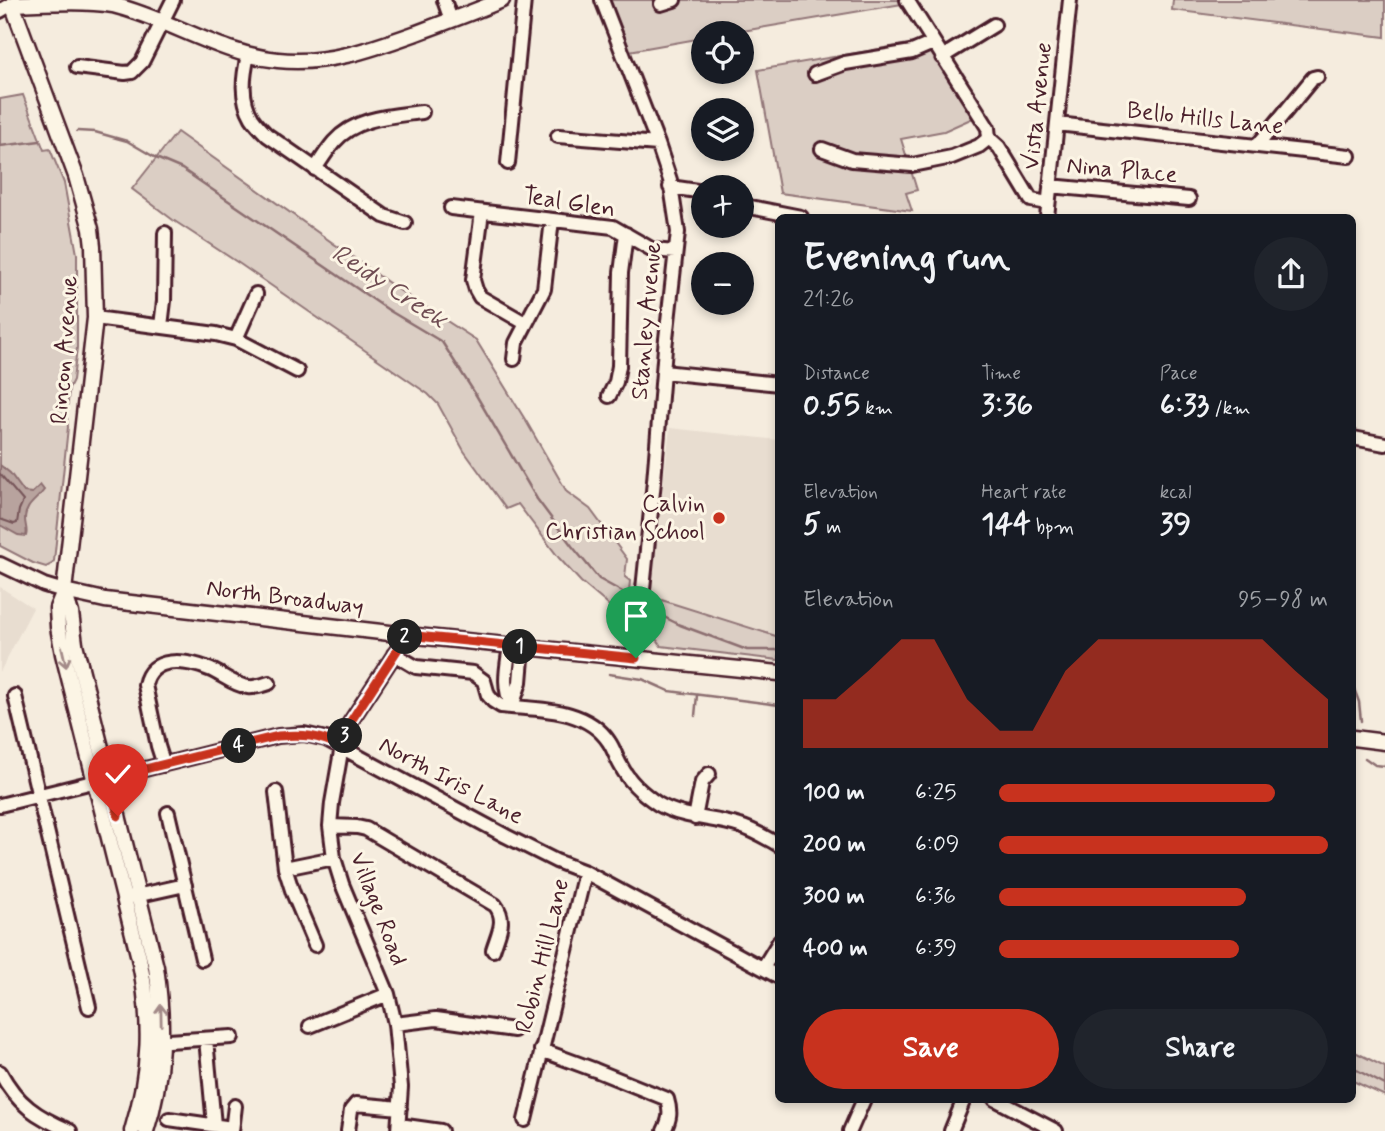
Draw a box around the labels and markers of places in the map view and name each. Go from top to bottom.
place label: Calvin Christian School [545,489,705,548]
marker: Calvin Christian School [711,510,727,526]
pin [606,586,666,658]
pin: 2 [388,620,422,654]
pin: 1 [503,630,538,664]
pin: 3 [328,718,362,754]
pin: 4 [222,728,256,764]
pin [88,744,148,816]

